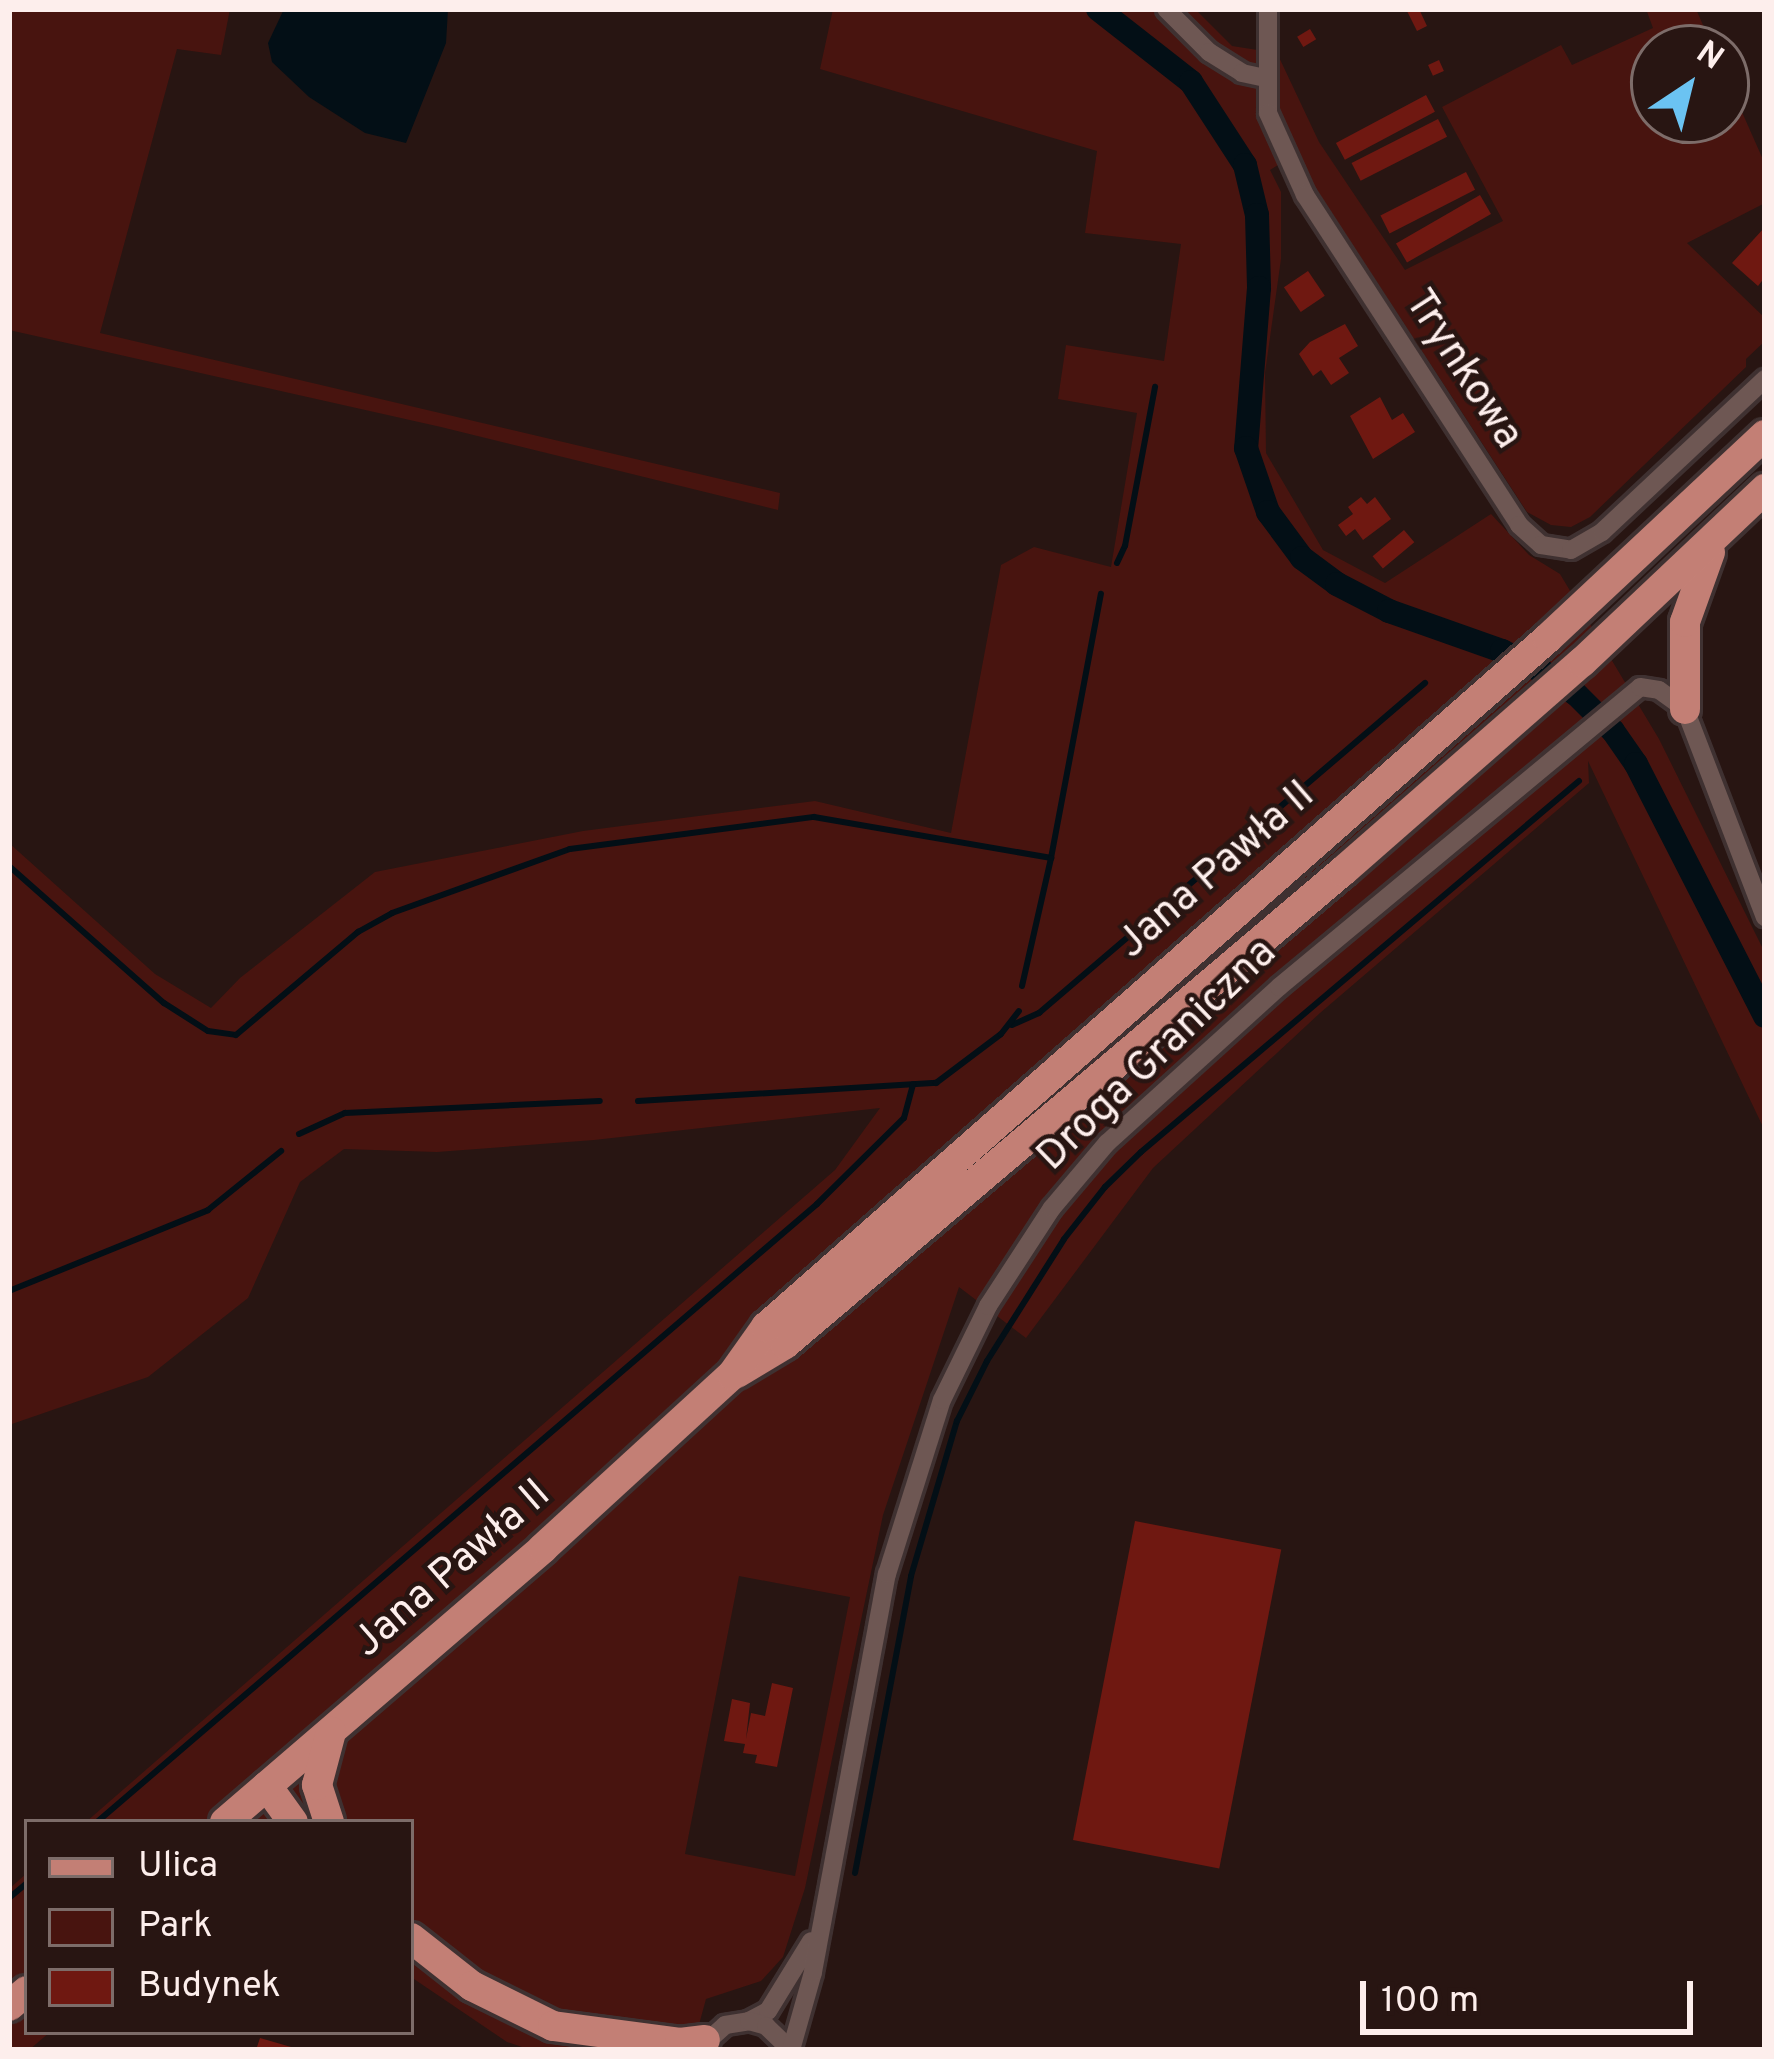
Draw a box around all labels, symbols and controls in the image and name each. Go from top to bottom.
north arrow [1630,24,1750,144]
text: N [1687,33,1731,81]
street label: Trynkowa [1392,281,1532,459]
street label: Jana Pawła II [1108,772,1326,970]
street label: Droga Graniczna [1028,929,1288,1183]
street label: Jana Pawła II [344,1471,562,1669]
legend [24,1819,414,2035]
text: Ulica [138,1844,218,1890]
text: Park [138,1904,212,1950]
scale bar [1366,1957,1699,2031]
text: Budynek [138,1964,281,2010]
text: 100 m [1381,1979,1479,2025]

